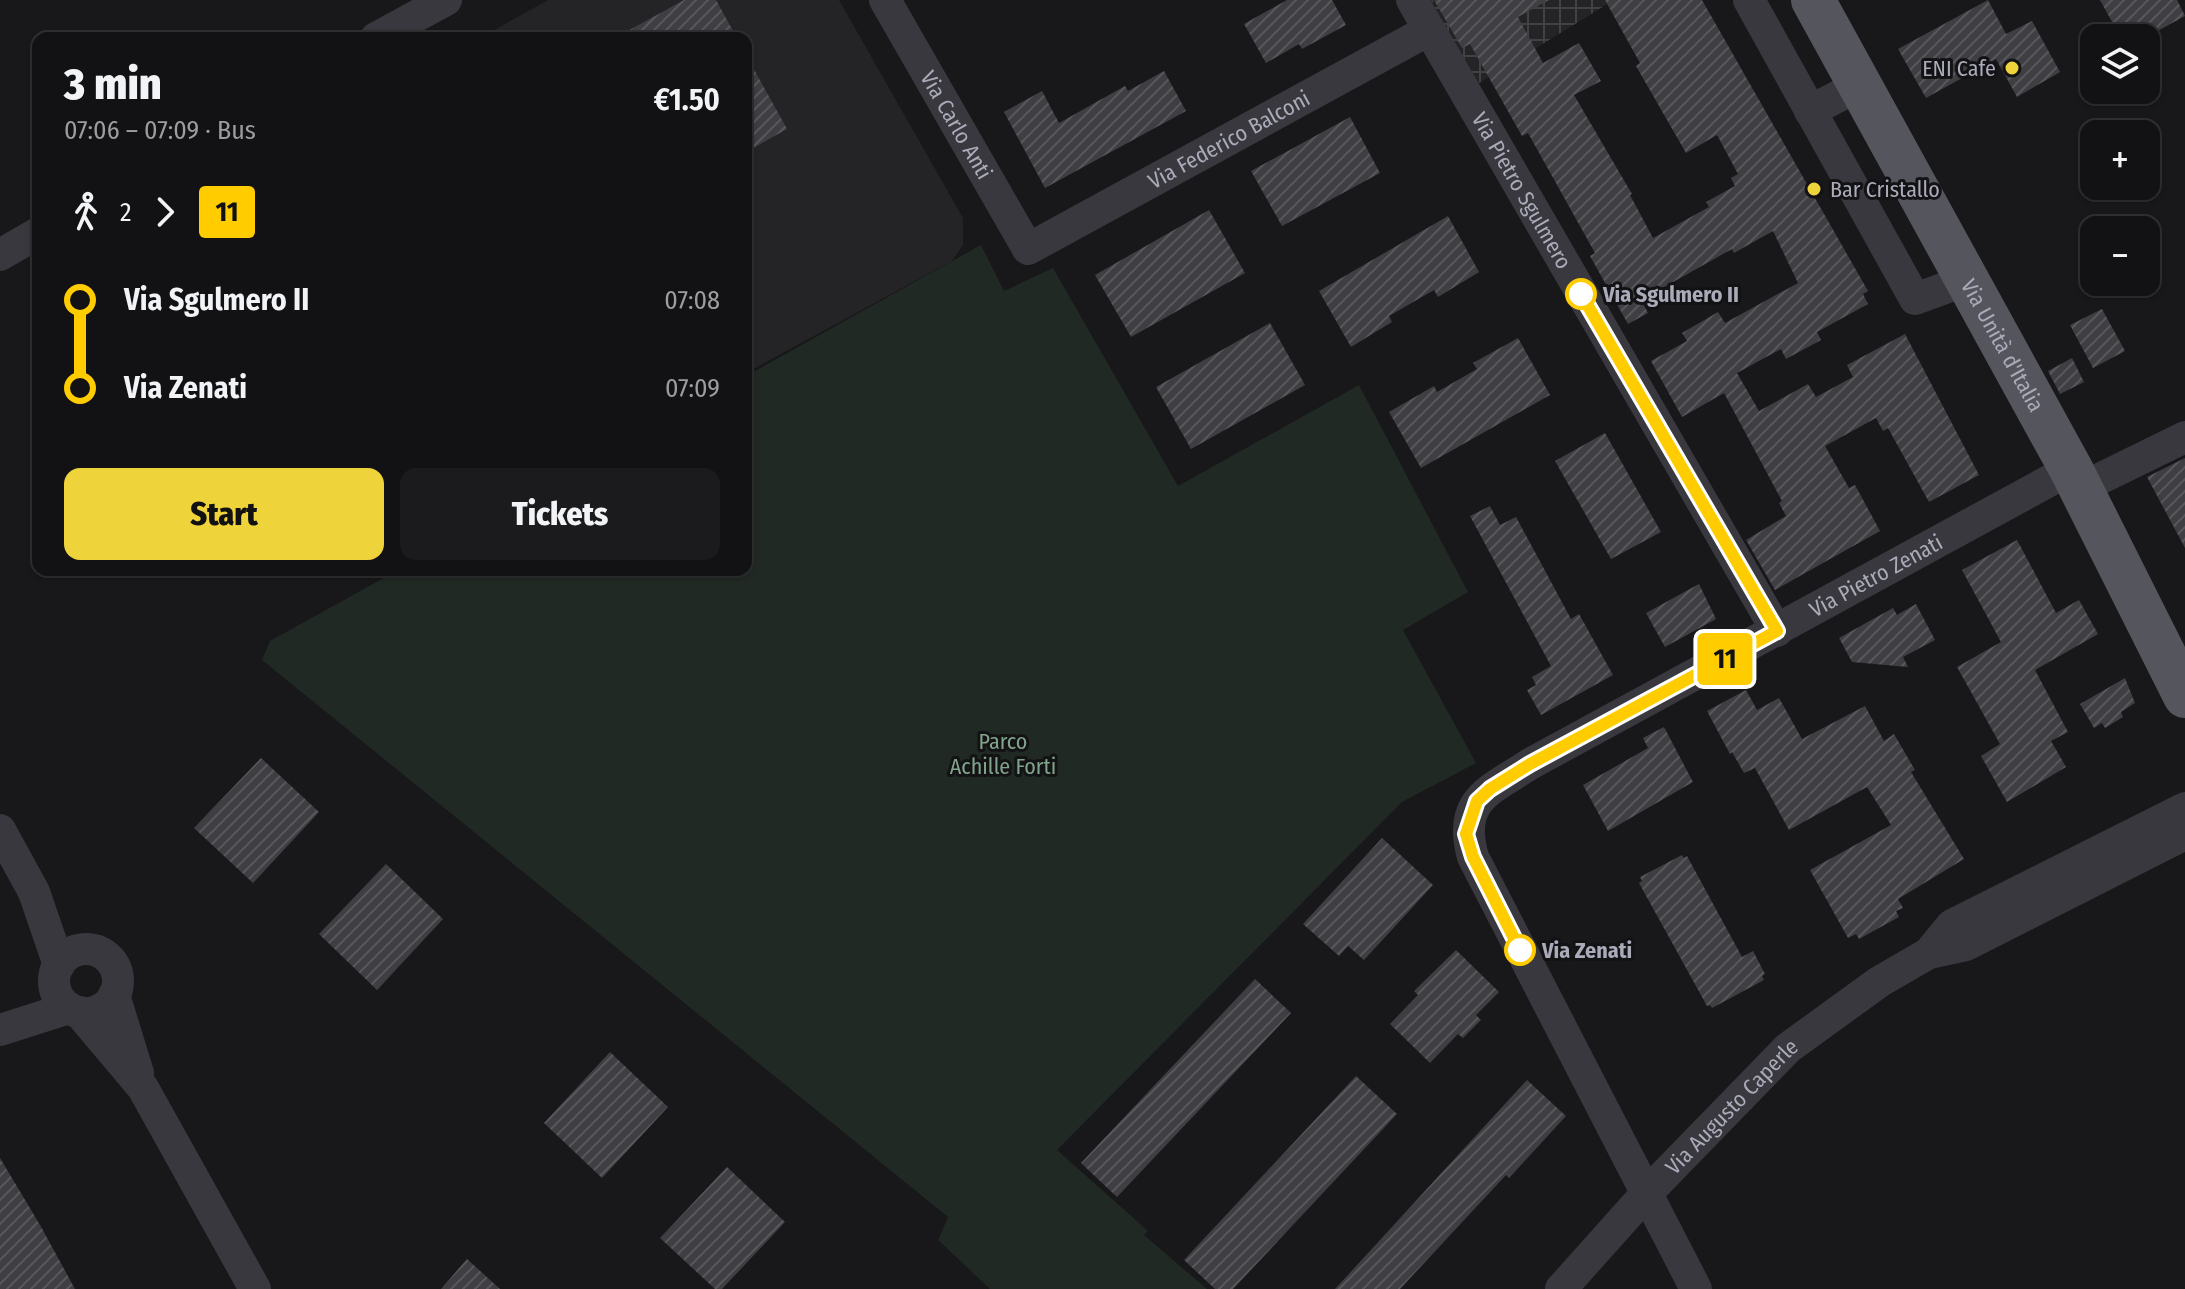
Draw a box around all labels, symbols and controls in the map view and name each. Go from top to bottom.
map controls [2080,24,2160,296]
button: layers [2080,24,2160,104]
place label: ENI Cafe [1922,55,1996,82]
text: 3 min [64,58,162,111]
marker: ENI Cafe [2003,59,2021,77]
street label: Via Carlo Anti [915,66,998,184]
text: €1.50 [654,82,720,118]
street label: Via Federico Balconi [1144,85,1315,195]
street label: Via Pietro Sgulmero [1466,108,1578,274]
text: 07:06 – 07:09 · Bus [64,115,256,146]
button: + [2080,120,2160,200]
place label: Bar Cristallo [1830,176,1940,203]
marker: Bar Cristallo [1805,180,1823,198]
icon: walk [64,190,108,234]
icon: forward [143,190,187,234]
text: 11 [215,195,239,228]
text: 2 [120,197,131,228]
button: − [2080,216,2160,296]
street label: Via Unità d'Italia [1955,274,2050,417]
marker: Via Sgulmero II [1566,279,1596,309]
place label: Via Sgulmero II [1602,281,1739,308]
text: Via Sgulmero II [124,282,309,318]
text: 07:08 [664,285,720,316]
text: Via Zenati [124,370,247,406]
text: 07:09 [665,373,720,404]
button: Start [64,468,384,560]
button: Tickets [400,468,720,560]
street label: Via Pietro Zenati [1805,529,1947,623]
line badge: 11 [1689,633,1761,685]
text: 11 [1713,642,1737,675]
park label: Parco Achille Forti [950,728,1056,780]
marker: Via Zenati [1505,935,1535,965]
place label: Via Zenati [1541,937,1632,964]
street label: Via Augusto Caperle [1660,1033,1803,1180]

